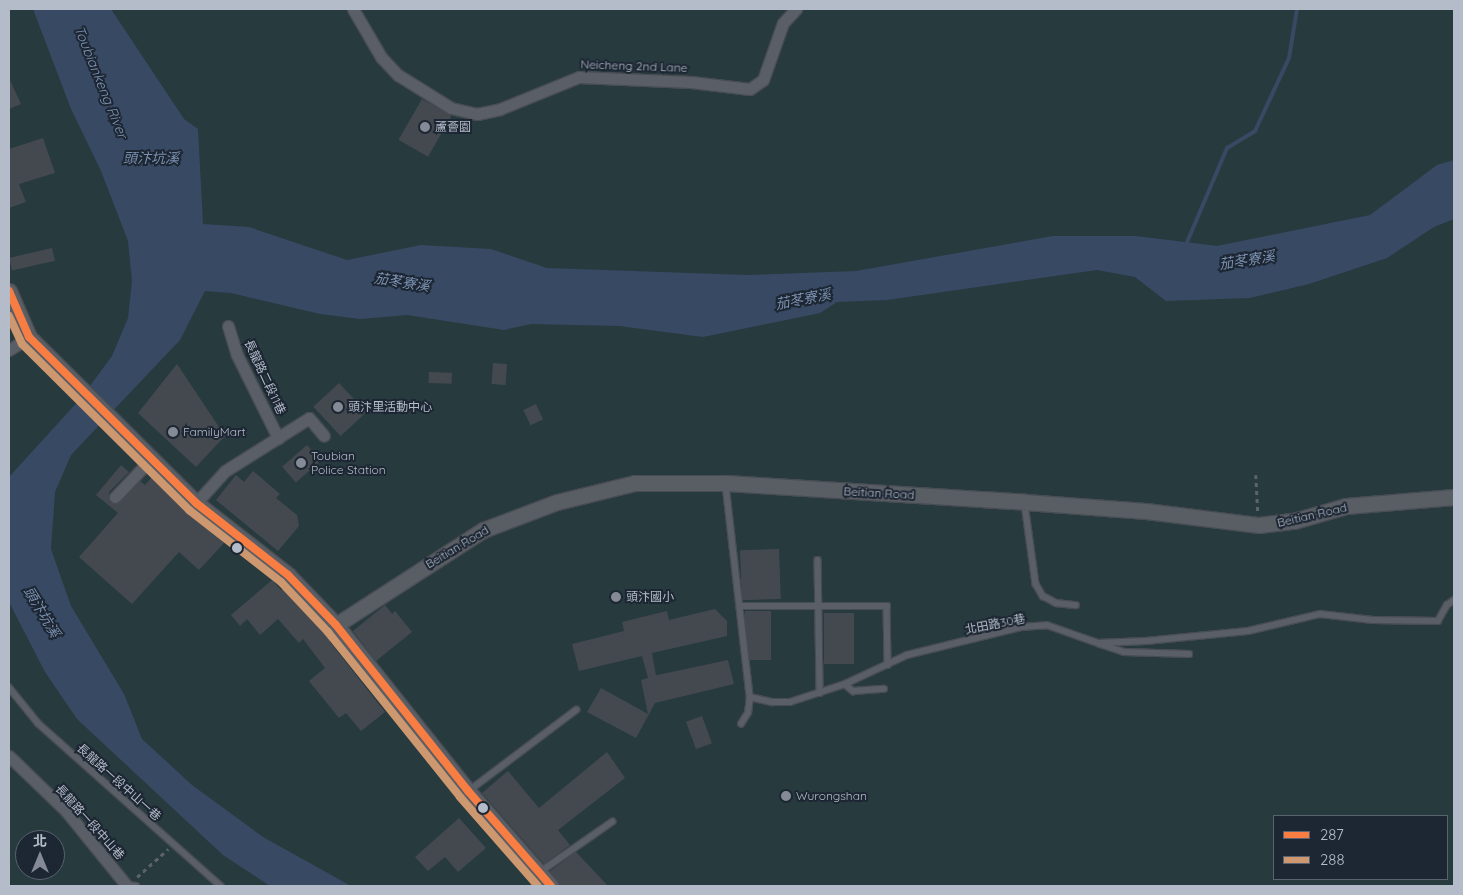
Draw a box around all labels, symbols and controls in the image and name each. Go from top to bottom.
water label: Toubiankeng River [71,23,131,141]
street label: Neicheng 2nd Lane [580,57,688,75]
place label: 蘆薈園 [435,120,471,134]
marker: 蘆薈園 [419,121,431,133]
water label: 頭汴坑溪 [123,150,179,166]
water label: 茄苳寮溪 [1218,247,1276,273]
water label: 茄苳寮溪 [373,269,431,295]
water label: 茄苳寮溪 [774,285,832,313]
street label: 長龍路二段11巷 [241,337,289,417]
place label: 頭汴里活動中心 [348,400,432,414]
marker: 頭汴里活動中心 [332,401,344,413]
place label: FamilyMart [183,425,246,439]
marker: FamilyMart [167,426,179,438]
place label: Toubian Police Station [311,449,386,477]
marker: Toubian Police Station [295,457,307,469]
street label: Beitian Road [843,484,915,502]
street label: Beitian Road [1276,500,1348,530]
street label: Beitian Road [423,523,491,571]
unlabelled marker [232,543,242,553]
water label: 頭汴坑溪 [20,584,64,640]
place label: 頭汴國小 [626,590,674,604]
marker: 頭汴國小 [610,591,622,603]
street label: 北田路30巷 [963,611,1027,637]
street label: 長龍路一段中山一巷 [74,741,164,823]
street label: 長龍路一段中山巷 [53,782,127,862]
place label: Wurongshan [796,789,867,803]
marker: Wurongshan [780,790,792,802]
unlabelled marker [478,803,488,813]
legend [1273,815,1448,880]
text: 287 [1320,825,1344,844]
north arrow [15,830,65,880]
text: 北 [33,832,47,850]
text: 288 [1320,850,1345,869]

